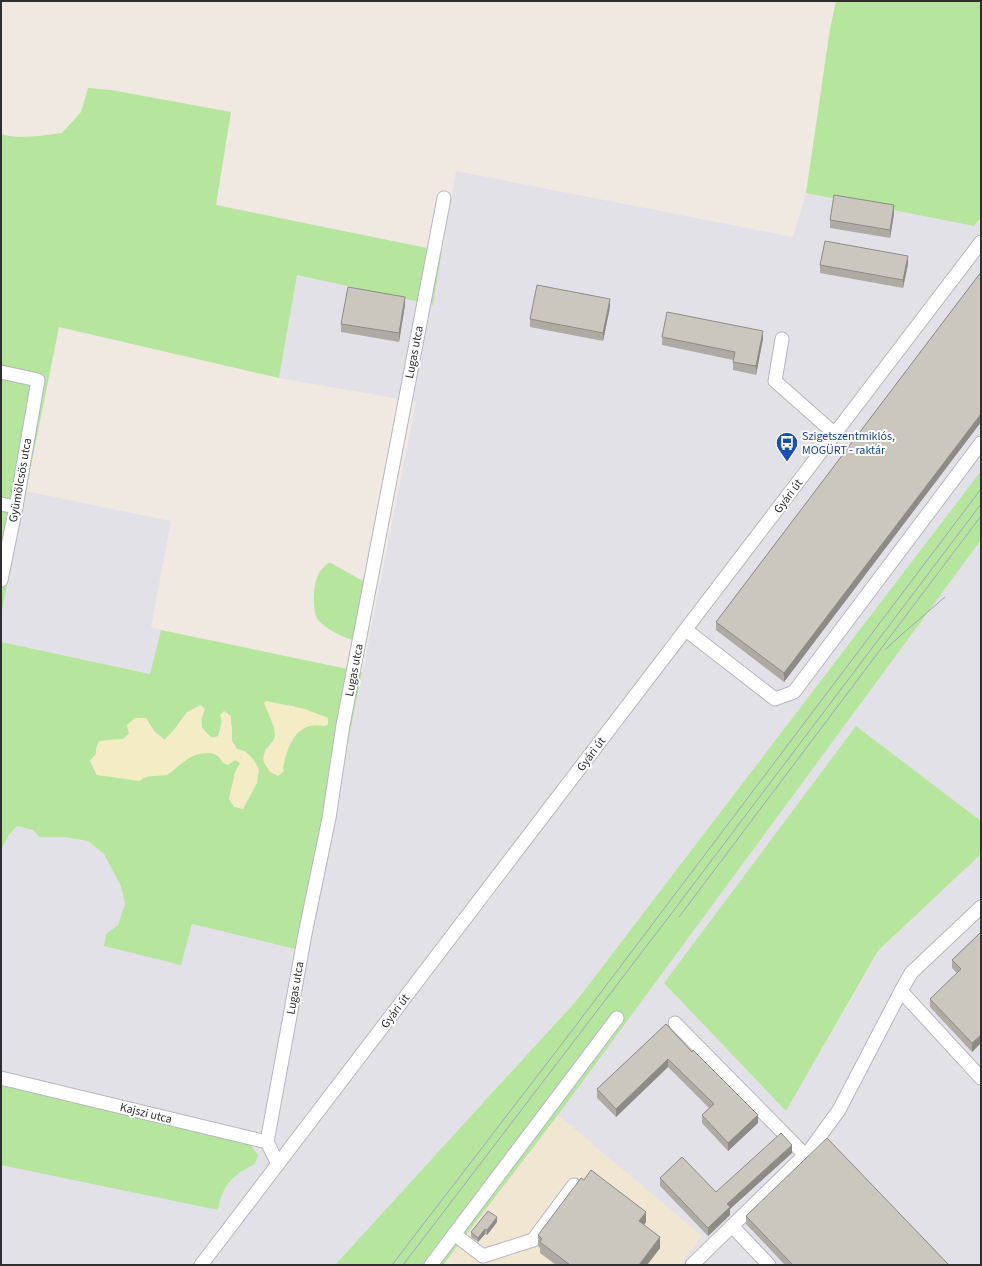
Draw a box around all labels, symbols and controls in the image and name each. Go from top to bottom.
street label: Lugas utca [401,324,428,380]
place label: Szigetszentmiklós, MOGÜRT - raktár [802,428,895,459]
bus stop icon: Szigetszentmiklós, MOGÜRT - raktár [774,430,800,463]
street label: Gyümölcsös utca [5,437,36,524]
street label: Gyári út [770,476,807,517]
street label: Lugas utca [341,642,368,698]
street label: Gyári út [573,734,610,775]
street label: Lugas utca [282,960,308,1016]
street label: Gyári út [377,991,414,1032]
street label: Kajszi utca [118,1099,174,1128]

